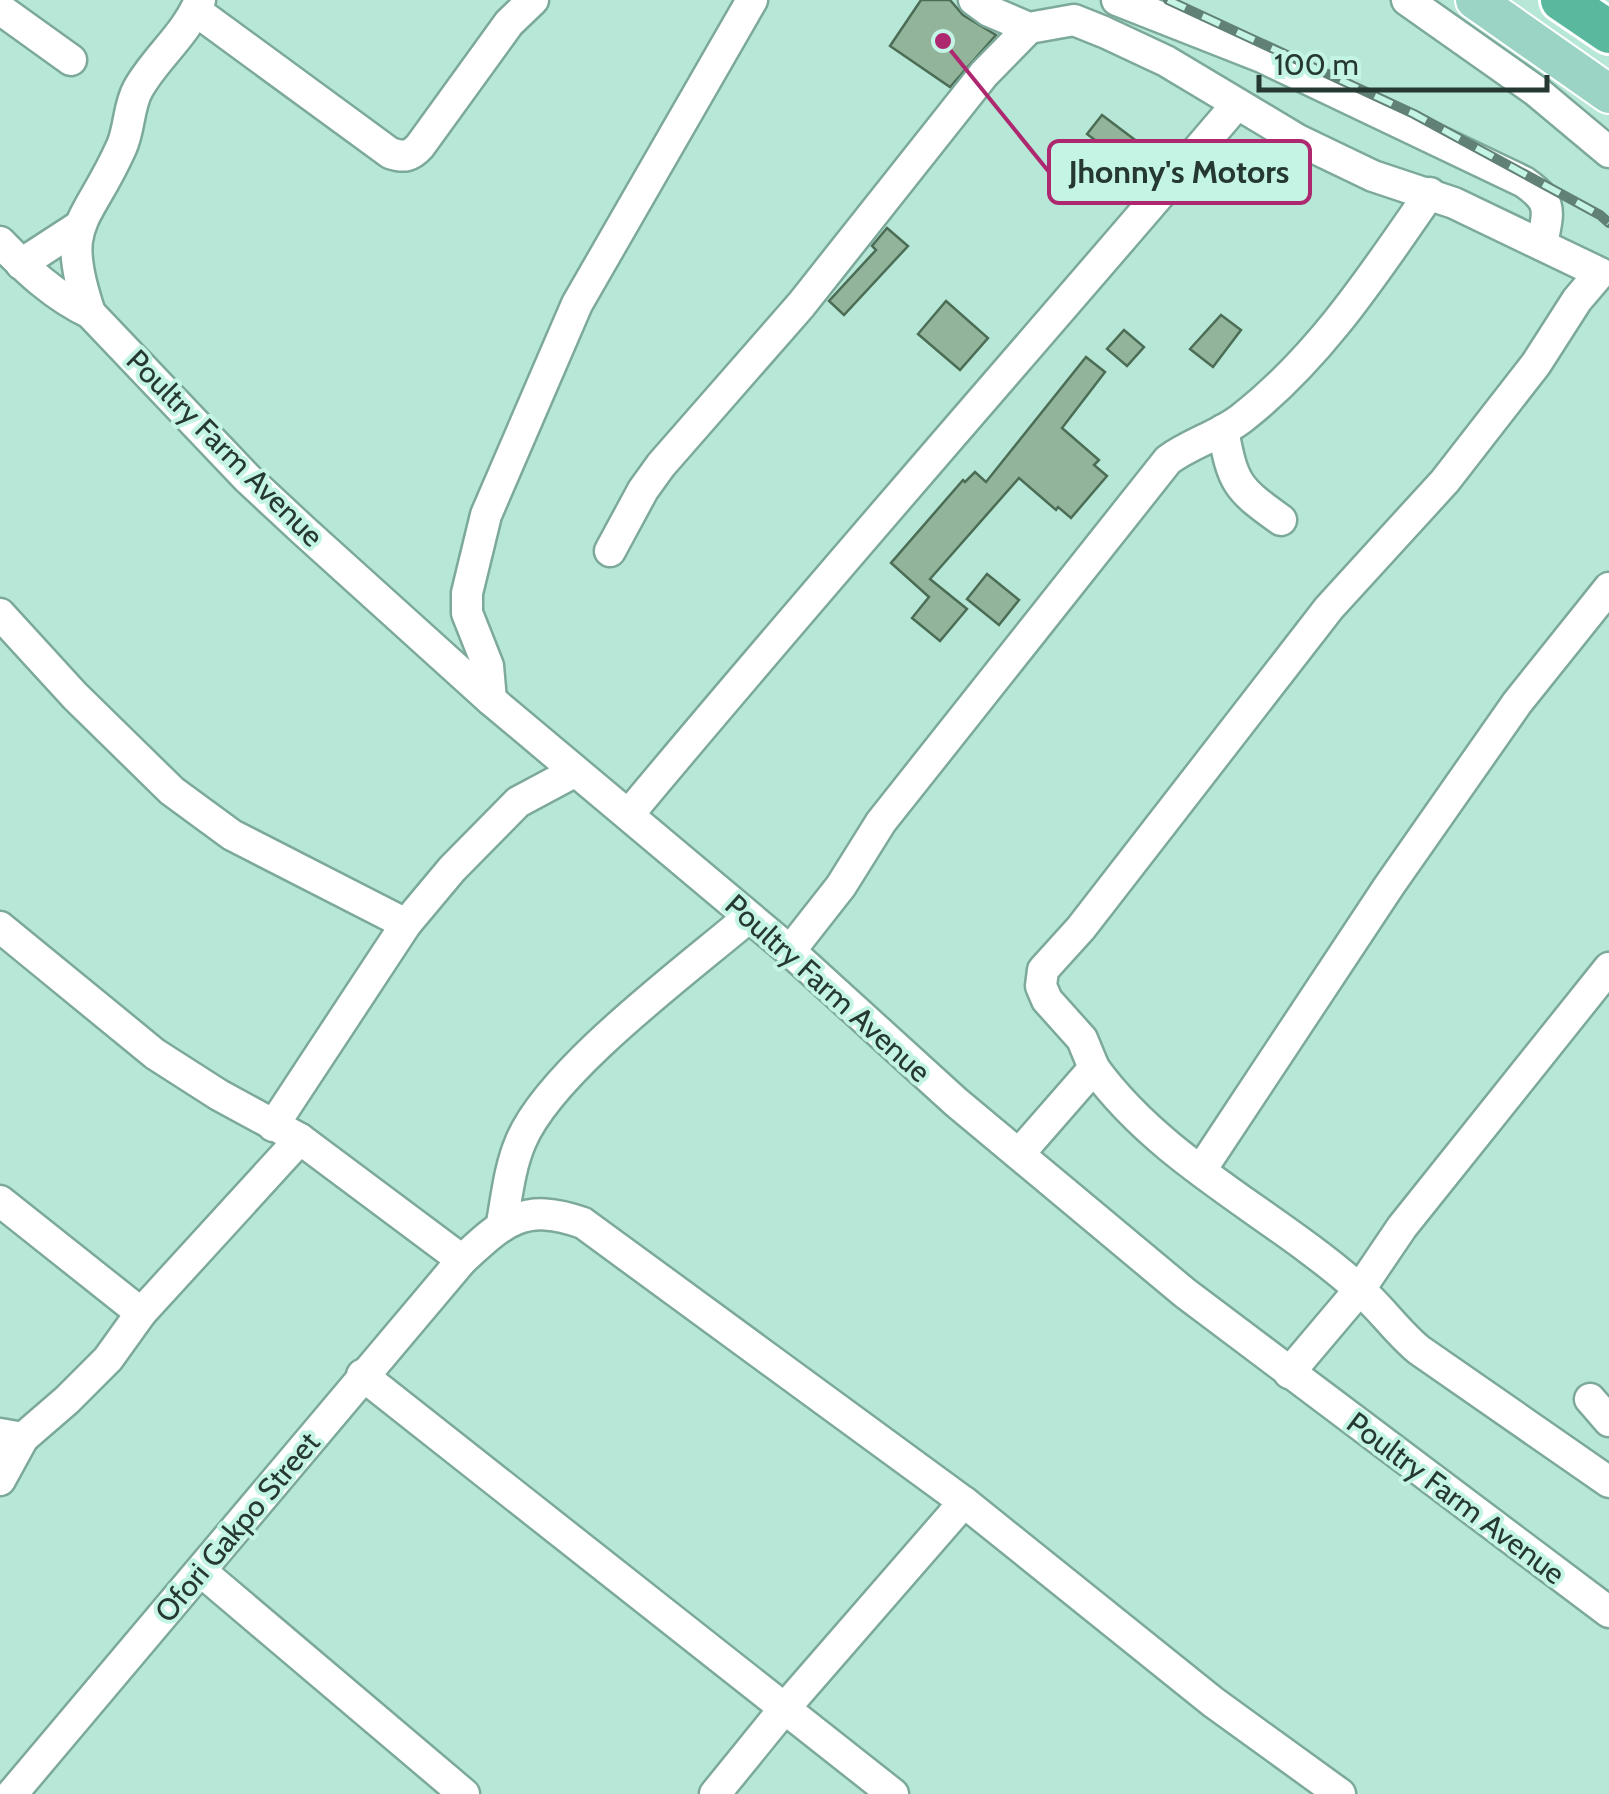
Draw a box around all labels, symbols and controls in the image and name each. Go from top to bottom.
scale bar [1259,30,1546,92]
text: 100 m [1274,46,1359,83]
callout: Jhonny's Motors [1049,141,1310,203]
text: Jhonny's Motors [1068,152,1289,191]
street label: Poultry Farm Avenue [119,342,331,554]
street label: Poultry Farm Avenue [718,886,938,1090]
street label: Poultry Farm Avenue [1340,1404,1572,1592]
street label: Ofori Gakpo Street [147,1424,327,1630]

